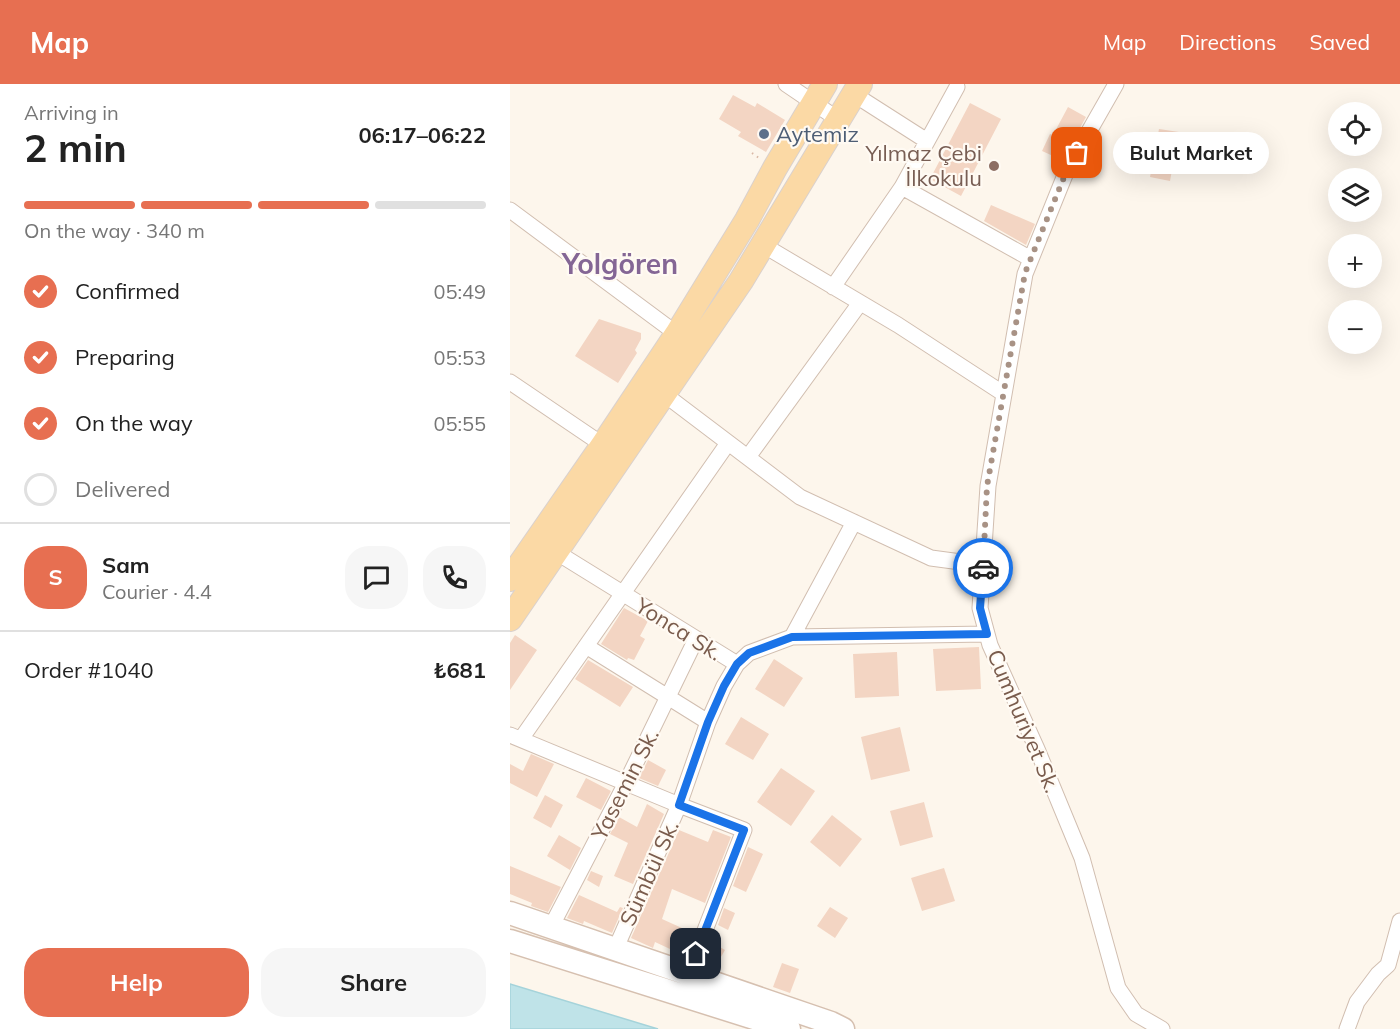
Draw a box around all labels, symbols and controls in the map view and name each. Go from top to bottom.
text: Map [30,25,89,60]
text: Map [1103,29,1146,55]
text: Directions [1179,29,1276,55]
text: Saved [1309,29,1370,55]
text: Arriving in [24,100,119,125]
map controls [1328,102,1382,354]
button: locate [1328,102,1382,156]
place label: Aytemiz [776,120,859,148]
text: 06:17–06:22 [358,121,486,149]
text: 2 min [24,123,127,172]
marker: Aytemiz [757,127,771,141]
pin [1051,127,1102,178]
callout: Bulut Market [1113,132,1269,174]
icon: bag [1060,136,1093,169]
place label: Yılmaz Çebi İlkokulu [864,139,982,192]
text: Bulut Market [1130,140,1252,165]
marker: Yılmaz Çebi İlkokulu [987,159,1001,173]
button: layers [1328,168,1382,222]
text: On the way · 340 m [24,218,205,243]
button: + [1328,234,1382,288]
district label: Yolgören [561,246,678,281]
icon: check [24,275,57,308]
text: Confirmed [75,277,180,305]
text: 05:49 [433,279,486,304]
button: − [1328,300,1382,354]
icon: check [24,341,57,374]
text: Preparing [75,343,175,371]
text: 05:53 [433,345,486,370]
icon: check [24,407,57,440]
text: On the way [75,409,193,437]
text: 05:55 [433,411,486,436]
text: Delivered [75,475,170,503]
courier [953,538,1013,598]
button: chat [345,546,408,609]
button: phone [423,546,486,609]
text: Sam [102,551,150,579]
icon: car [967,552,1000,585]
text: S [48,563,63,591]
text: Courier · 4.4 [102,579,212,604]
street label: Yonca Sk. [630,591,728,667]
street label: Cumhuriyet Sk. [981,645,1067,797]
text: Order #1040 [24,656,154,684]
text: ₺681 [433,656,486,684]
street label: Yasemin Sk. [585,724,665,845]
street label: Sümbül Sk. [613,816,685,930]
pin [670,928,721,979]
icon: home [679,937,712,970]
button: Help [24,948,249,1017]
button: Share [261,948,486,1017]

